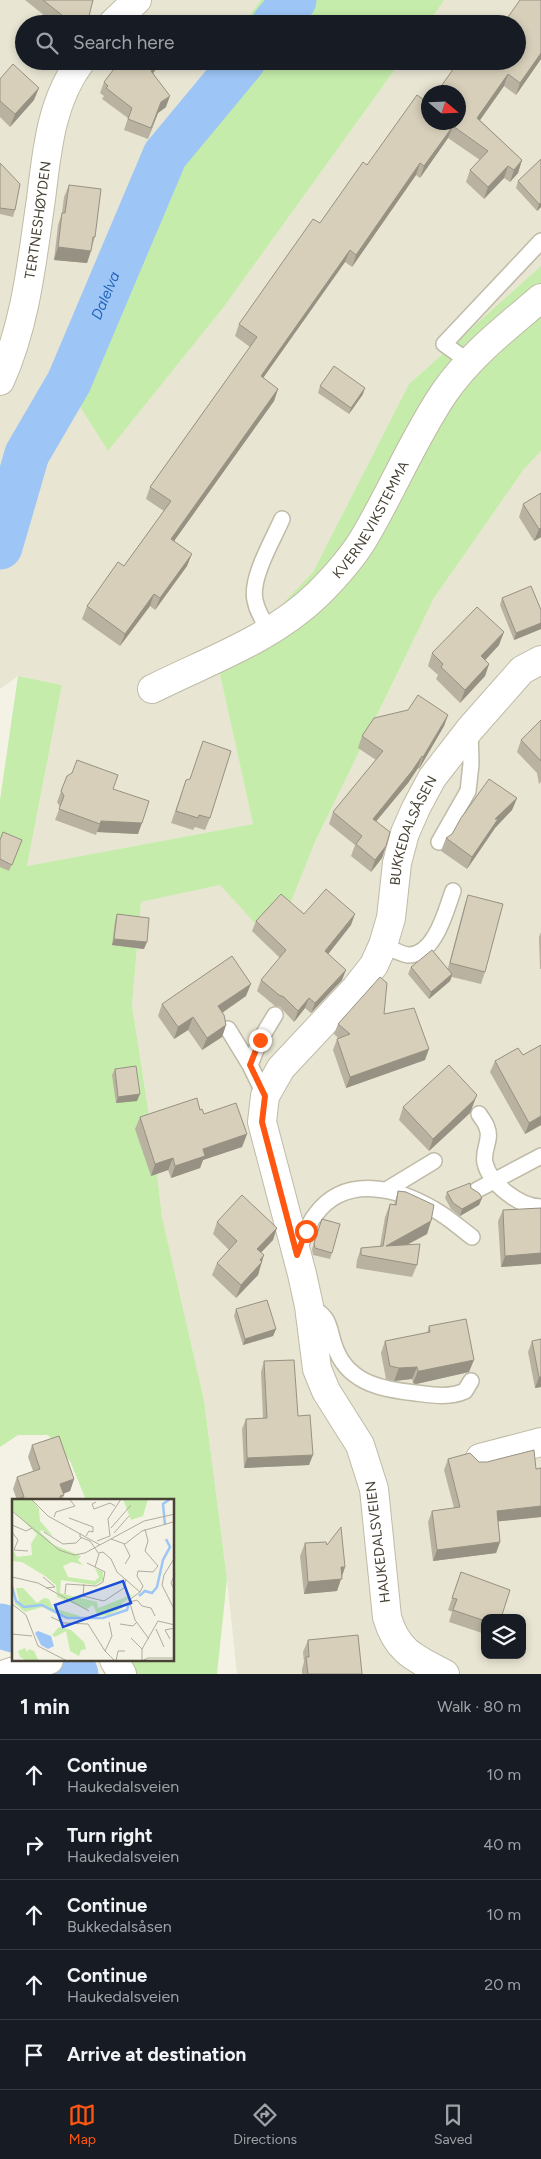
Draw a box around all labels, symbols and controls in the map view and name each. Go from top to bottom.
search box [15,15,526,70]
icon: search [33,29,61,57]
text: Search here [73,31,175,54]
north arrow [421,85,466,130]
street label: TERTNESHØYDEN [21,160,54,280]
water label: Dalelva [87,269,124,322]
street label: KVERNEVIKSTEMMA [329,457,412,582]
street label: BUKKEDALSÅSEN [386,773,440,886]
route end [249,1029,272,1052]
route start [295,1220,318,1243]
street label: HAUKEDALSVEIEN [362,1480,394,1604]
inset map [12,1499,175,1662]
map controls [481,1614,526,1659]
button: layers [481,1614,526,1659]
text: 1 min [20,1694,70,1719]
text: Walk · 80 m [437,1697,521,1716]
text: Continue [67,1754,147,1777]
icon: ahead [20,1761,48,1789]
text: 10 m [487,1765,521,1784]
text: Haukedalsveien [67,1777,179,1796]
text: Turn right [67,1824,153,1847]
icon: right [20,1831,48,1859]
text: 40 m [483,1835,521,1854]
text: Haukedalsveien [67,1847,179,1866]
text: Continue [67,1894,147,1917]
icon: ahead [20,1901,48,1929]
text: 10 m [487,1905,521,1924]
text: Bukkedalsåsen [67,1917,172,1936]
text: Continue [67,1964,147,1987]
icon: ahead [20,1971,48,1999]
text: 20 m [484,1975,521,1994]
text: Haukedalsveien [67,1987,179,2006]
icon: arrive [20,2041,48,2069]
text: Arrive at destination [67,2043,246,2066]
tab: Map [68,2101,96,2148]
tab: Directions [233,2101,297,2148]
tab: Saved [434,2101,473,2148]

